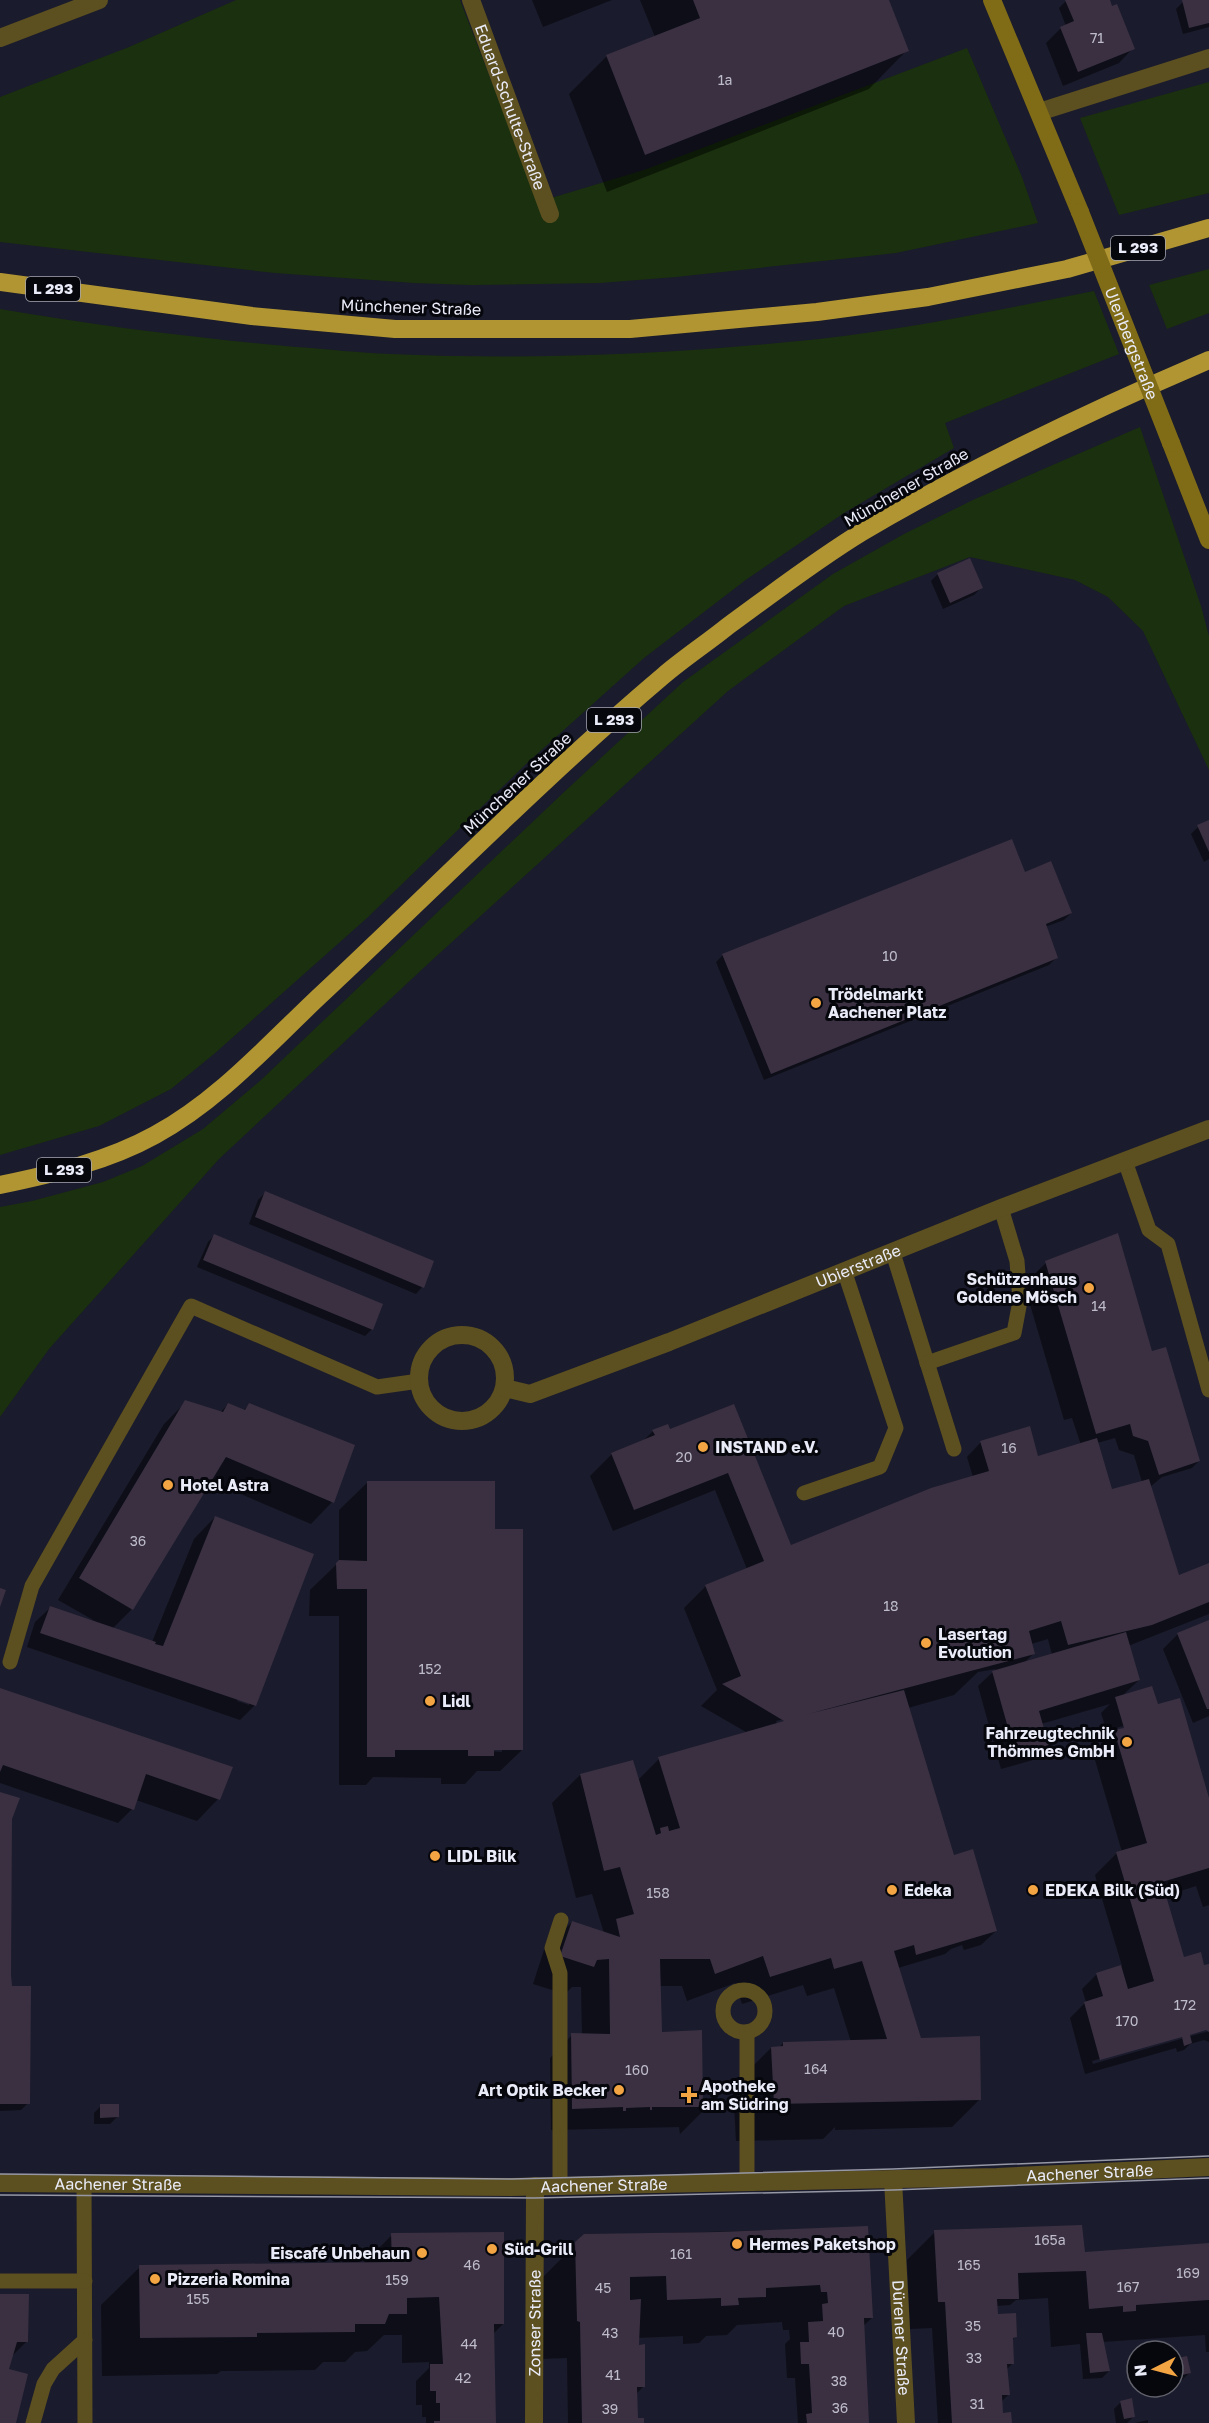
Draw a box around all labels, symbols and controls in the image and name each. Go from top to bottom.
street label: Eduard-Schulte-Straße [471,21,550,193]
house number: 71 [1090,29,1104,46]
house number: 1a [718,71,732,88]
road number: L 293 [1111,236,1165,260]
road number: L 293 [26,277,80,301]
street label: Ulenbergstraße [1100,284,1163,402]
street label: Münchener Straße [340,295,482,319]
street label: Münchener Straße [840,443,972,531]
road number: L 293 [587,708,641,732]
street label: Münchener Straße [459,728,575,838]
house number: 10 [882,947,898,964]
place label: Trödelmarkt Aachener Platz [828,984,946,1022]
marker: Trödelmarkt Aachener Platz [809,996,823,1010]
road number: L 293 [37,1158,91,1182]
street label: Ubierstraße [813,1240,904,1292]
place label: Schützenhaus Goldene Mösch [956,1269,1077,1307]
marker: Schützenhaus Goldene Mösch [1082,1281,1096,1295]
house number: 14 [1091,1297,1107,1314]
place label: INSTAND e.V. [715,1437,819,1457]
house number: 16 [1001,1439,1017,1456]
marker: INSTAND e.V. [696,1440,710,1454]
house number: 20 [676,1448,692,1465]
place label: Hotel Astra [180,1475,269,1495]
marker: Hotel Astra [161,1478,175,1492]
house number: 36 [130,1532,146,1549]
house number: 18 [883,1597,899,1614]
place label: Lasertag Evolution [938,1624,1012,1662]
marker: Lasertag Evolution [919,1636,933,1650]
house number: 152 [418,1660,442,1677]
place label: Lidl [442,1691,471,1711]
marker: Lidl [423,1694,437,1708]
place label: Fahrzeugtechnik Thömmes GmbH [985,1723,1116,1761]
marker: Fahrzeugtechnik Thömmes GmbH [1120,1735,1134,1749]
place label: LIDL Bilk [447,1846,517,1866]
marker: LIDL Bilk [428,1849,442,1863]
place label: Edeka [904,1880,952,1900]
place label: EDEKA Bilk (Süd) [1045,1880,1180,1900]
marker: Edeka [885,1883,899,1897]
marker: EDEKA Bilk (Süd) [1026,1883,1040,1897]
house number: 158 [646,1884,670,1901]
house number: 172 [1174,1996,1196,2013]
house number: 170 [1116,2012,1138,2029]
house number: 164 [804,2060,828,2077]
house number: 160 [625,2061,649,2078]
place label: Apotheke am Südring [701,2076,789,2114]
place label: Art Optik Becker [478,2080,607,2100]
marker: Art Optik Becker [612,2083,626,2097]
marker: Apotheke am Südring [682,2088,696,2102]
street label: Aachener Straße [1026,2160,1154,2186]
street label: Aachener Straße [54,2173,182,2194]
street label: Aachener Straße [540,2174,668,2196]
house number: 165a [1034,2231,1066,2248]
place label: Hermes Paketshop [749,2234,896,2254]
marker: Hermes Paketshop [730,2237,744,2251]
place label: Süd-Grill [504,2239,574,2259]
marker: Süd-Grill [485,2242,499,2256]
place label: Eiscafé Unbehaun [270,2243,410,2263]
house number: 161 [670,2245,692,2262]
marker: Eiscafé Unbehaun [415,2246,429,2260]
house number: 46 [463,2256,481,2273]
house number: 165 [957,2256,981,2273]
house number: 169 [1176,2264,1200,2281]
place label: Pizzeria Romina [167,2269,290,2289]
street label: Zonser Straße [524,2270,545,2376]
house number: 159 [385,2271,409,2288]
marker: Pizzeria Romina [148,2272,162,2286]
house number: 167 [1117,2278,1139,2295]
house number: 45 [595,2279,611,2296]
street label: Dürener Straße [888,2279,915,2396]
house number: 155 [186,2290,210,2307]
house number: 35 [965,2317,981,2334]
house number: 40 [827,2323,845,2340]
house number: 43 [602,2324,618,2341]
house number: 44 [460,2335,478,2352]
north arrow [1125,2339,1185,2399]
house number: 33 [966,2349,982,2366]
text: N [1130,2363,1151,2378]
house number: 41 [605,2366,621,2383]
house number: 42 [455,2369,471,2386]
house number: 38 [831,2372,847,2389]
house number: 31 [970,2395,985,2412]
house number: 36 [832,2399,848,2416]
house number: 39 [602,2400,618,2417]

